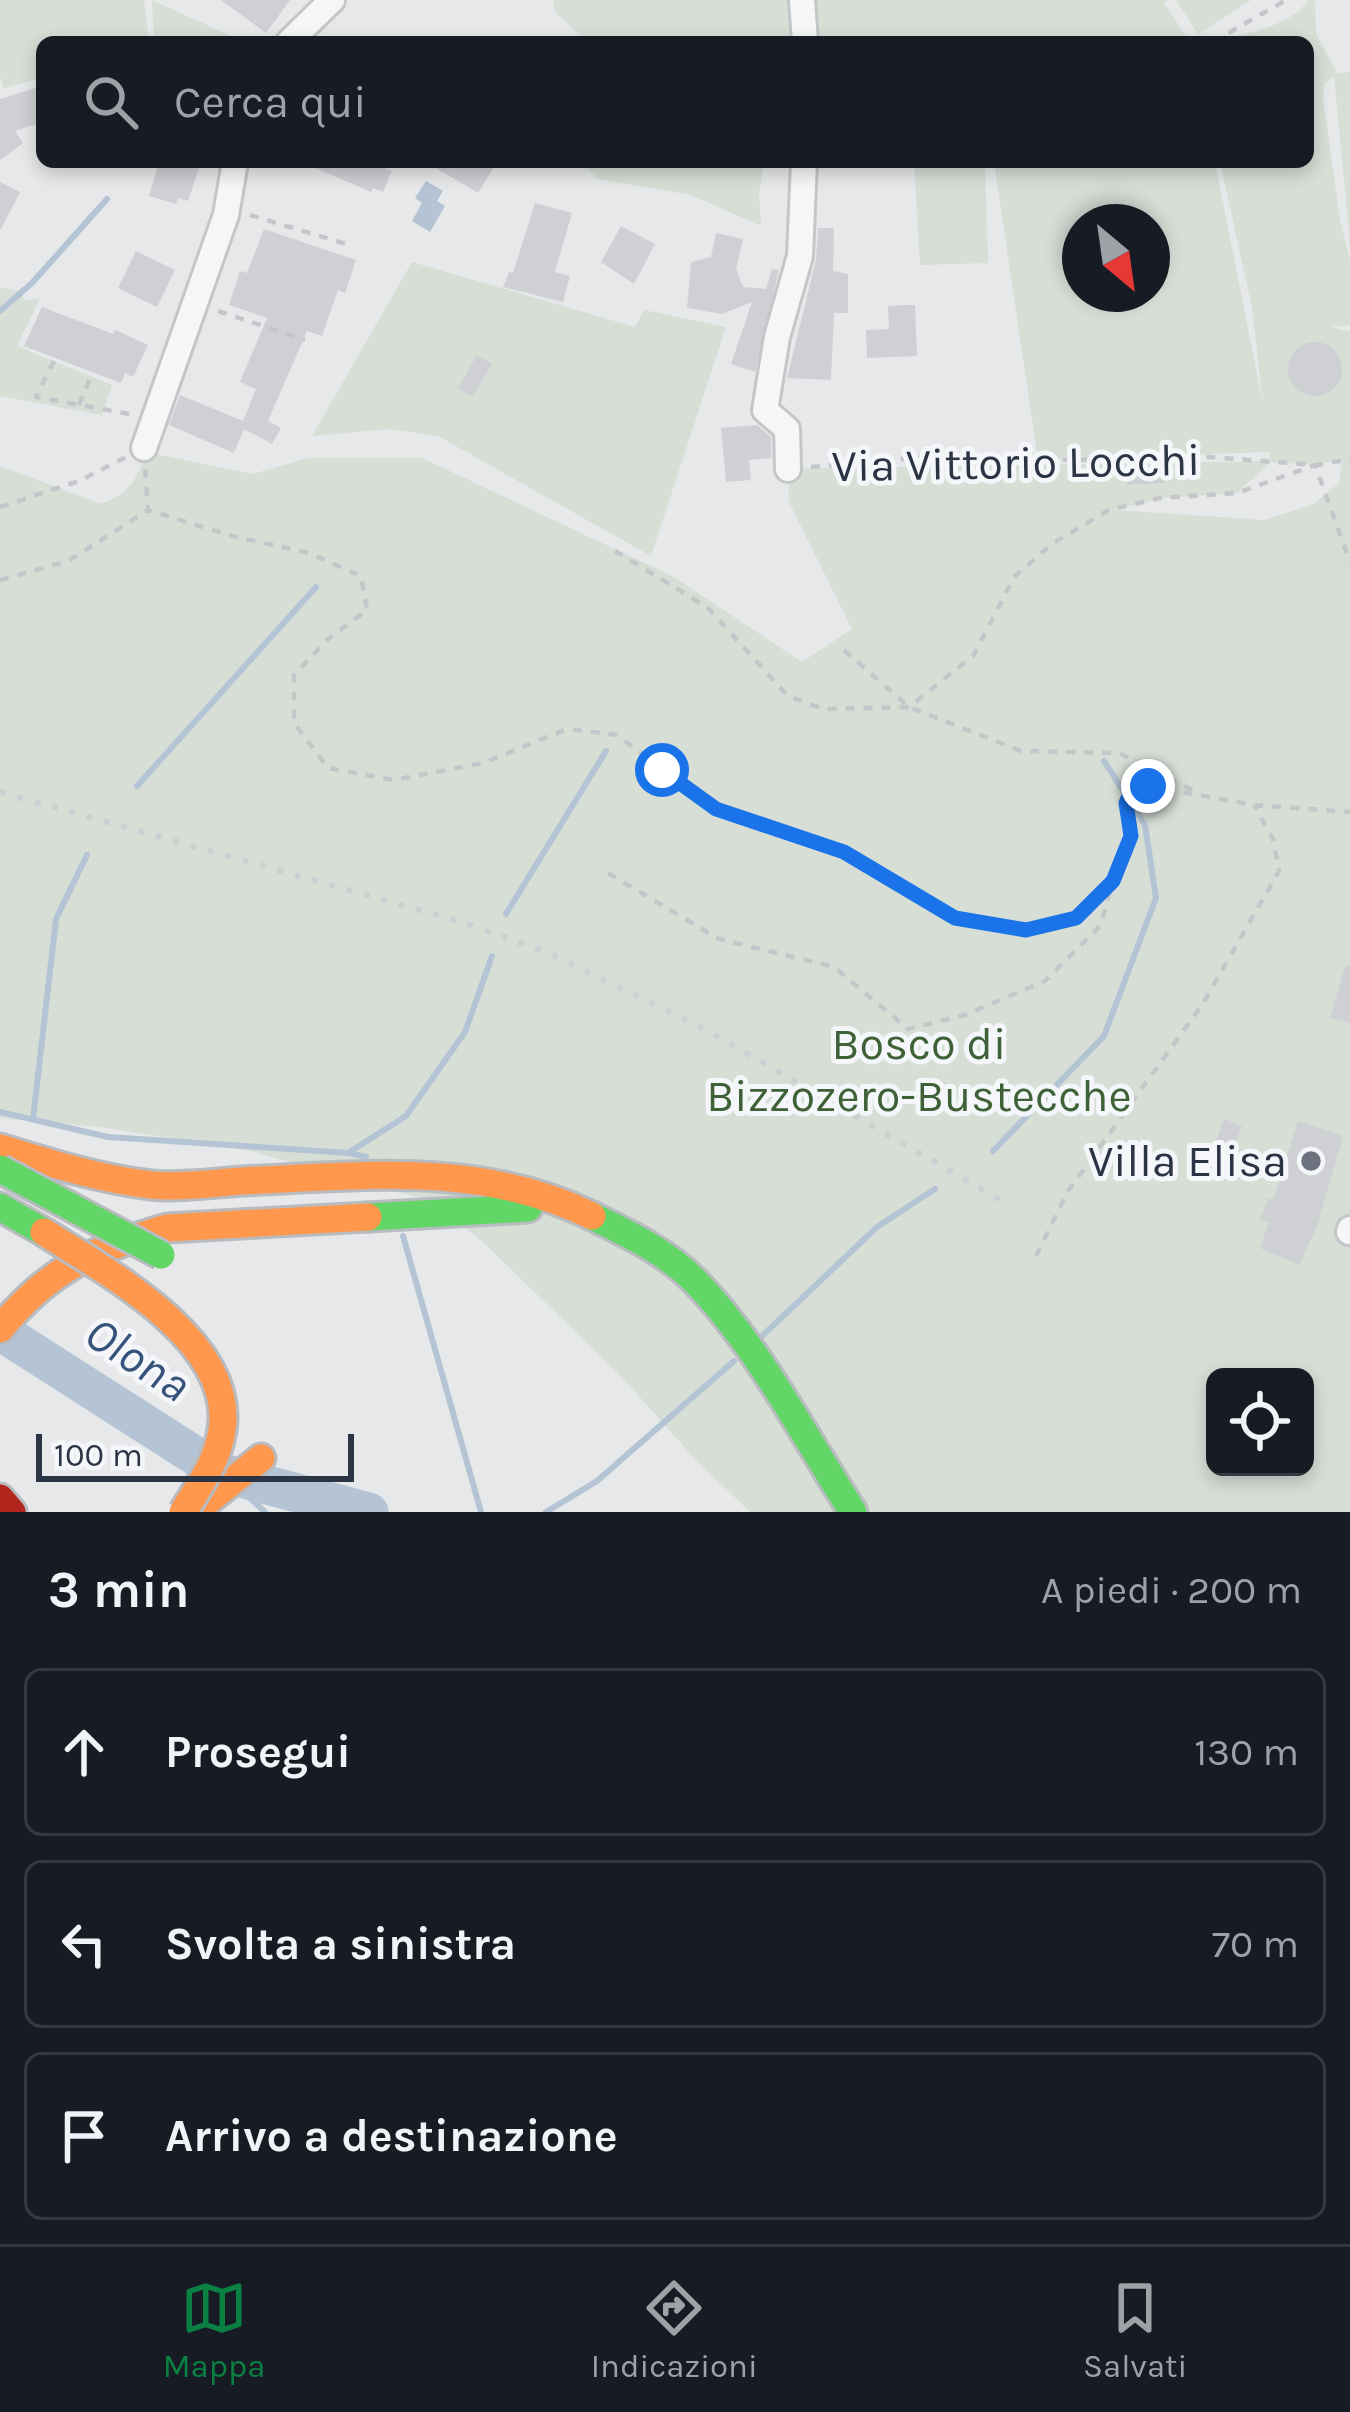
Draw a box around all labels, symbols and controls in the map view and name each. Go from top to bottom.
search box [36,36,1314,168]
icon: search [78,69,144,135]
text: Cerca qui [174,76,367,128]
north arrow [1062,204,1170,312]
street label: Via Vittorio Locchi [831,434,1201,492]
route start [635,743,689,797]
route end [1121,759,1175,813]
park label: Bosco di Bizzozero-Bustecche [706,1018,1132,1122]
place label: Villa Elisa [1088,1135,1287,1187]
marker: Villa Elisa [1298,1148,1324,1174]
water label: Olona [75,1305,201,1413]
map controls [1206,1368,1314,1476]
button: locate [1206,1368,1314,1476]
scale bar [36,1428,354,1481]
text: 100 m [54,1436,143,1474]
text: 3 min [48,1560,190,1620]
text: A piedi · 200 m [1041,1567,1302,1613]
icon: ahead [51,1719,117,1785]
text: Prosegui [165,1726,351,1778]
text: 130 m [1194,1729,1299,1775]
icon: left [51,1911,117,1977]
text: Svolta a sinistra [165,1918,516,1970]
text: 70 m [1212,1921,1299,1967]
icon: arrive [51,2103,117,2169]
text: Arrivo a destinazione [165,2110,618,2162]
tab: Mappa [163,2275,266,2385]
tab: Indicazioni [591,2275,758,2385]
tab: Salvati [1083,2275,1187,2385]

